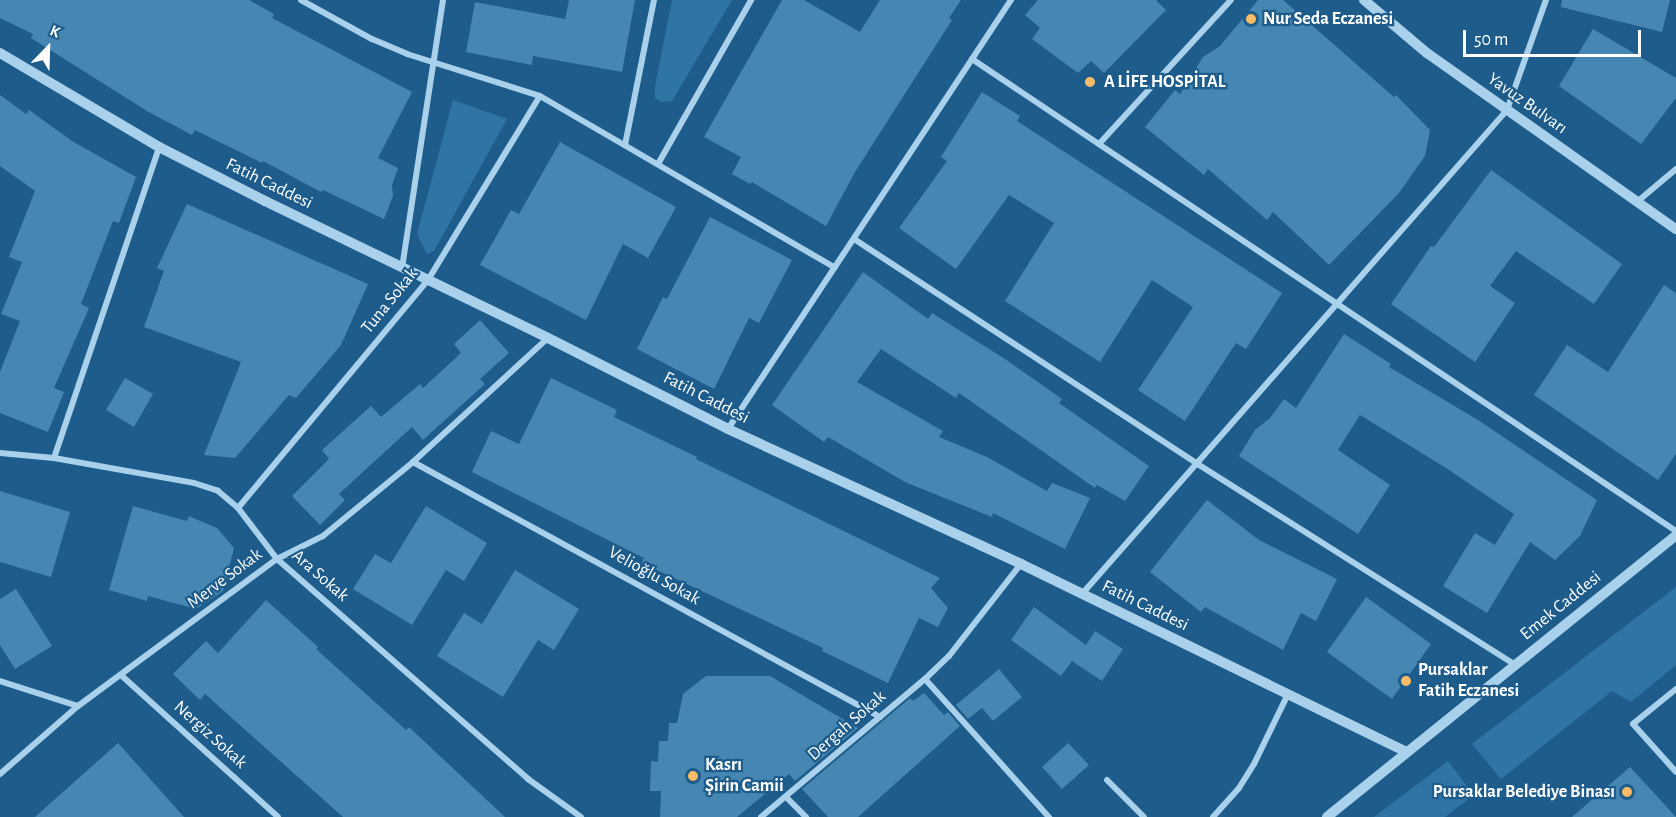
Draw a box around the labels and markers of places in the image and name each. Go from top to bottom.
place label: Nur Seda Eczanesi [1263,8,1393,30]
marker: Nur Seda Eczanesi [1244,12,1258,26]
place label: A LİFE HOSPİTAL [1104,71,1225,93]
marker: A LİFE HOSPİTAL [1081,73,1099,91]
place label: Pursaklar Fatih Eczanesi [1418,660,1519,702]
marker: Pursaklar Fatih Eczanesi [1399,674,1413,688]
place label: Kasrı Şirin Camii [705,755,784,798]
marker: Kasrı Şirin Camii [686,769,700,783]
place label: Pursaklar Belediye Binası [1433,781,1615,803]
marker: Pursaklar Belediye Binası [1620,785,1634,799]

